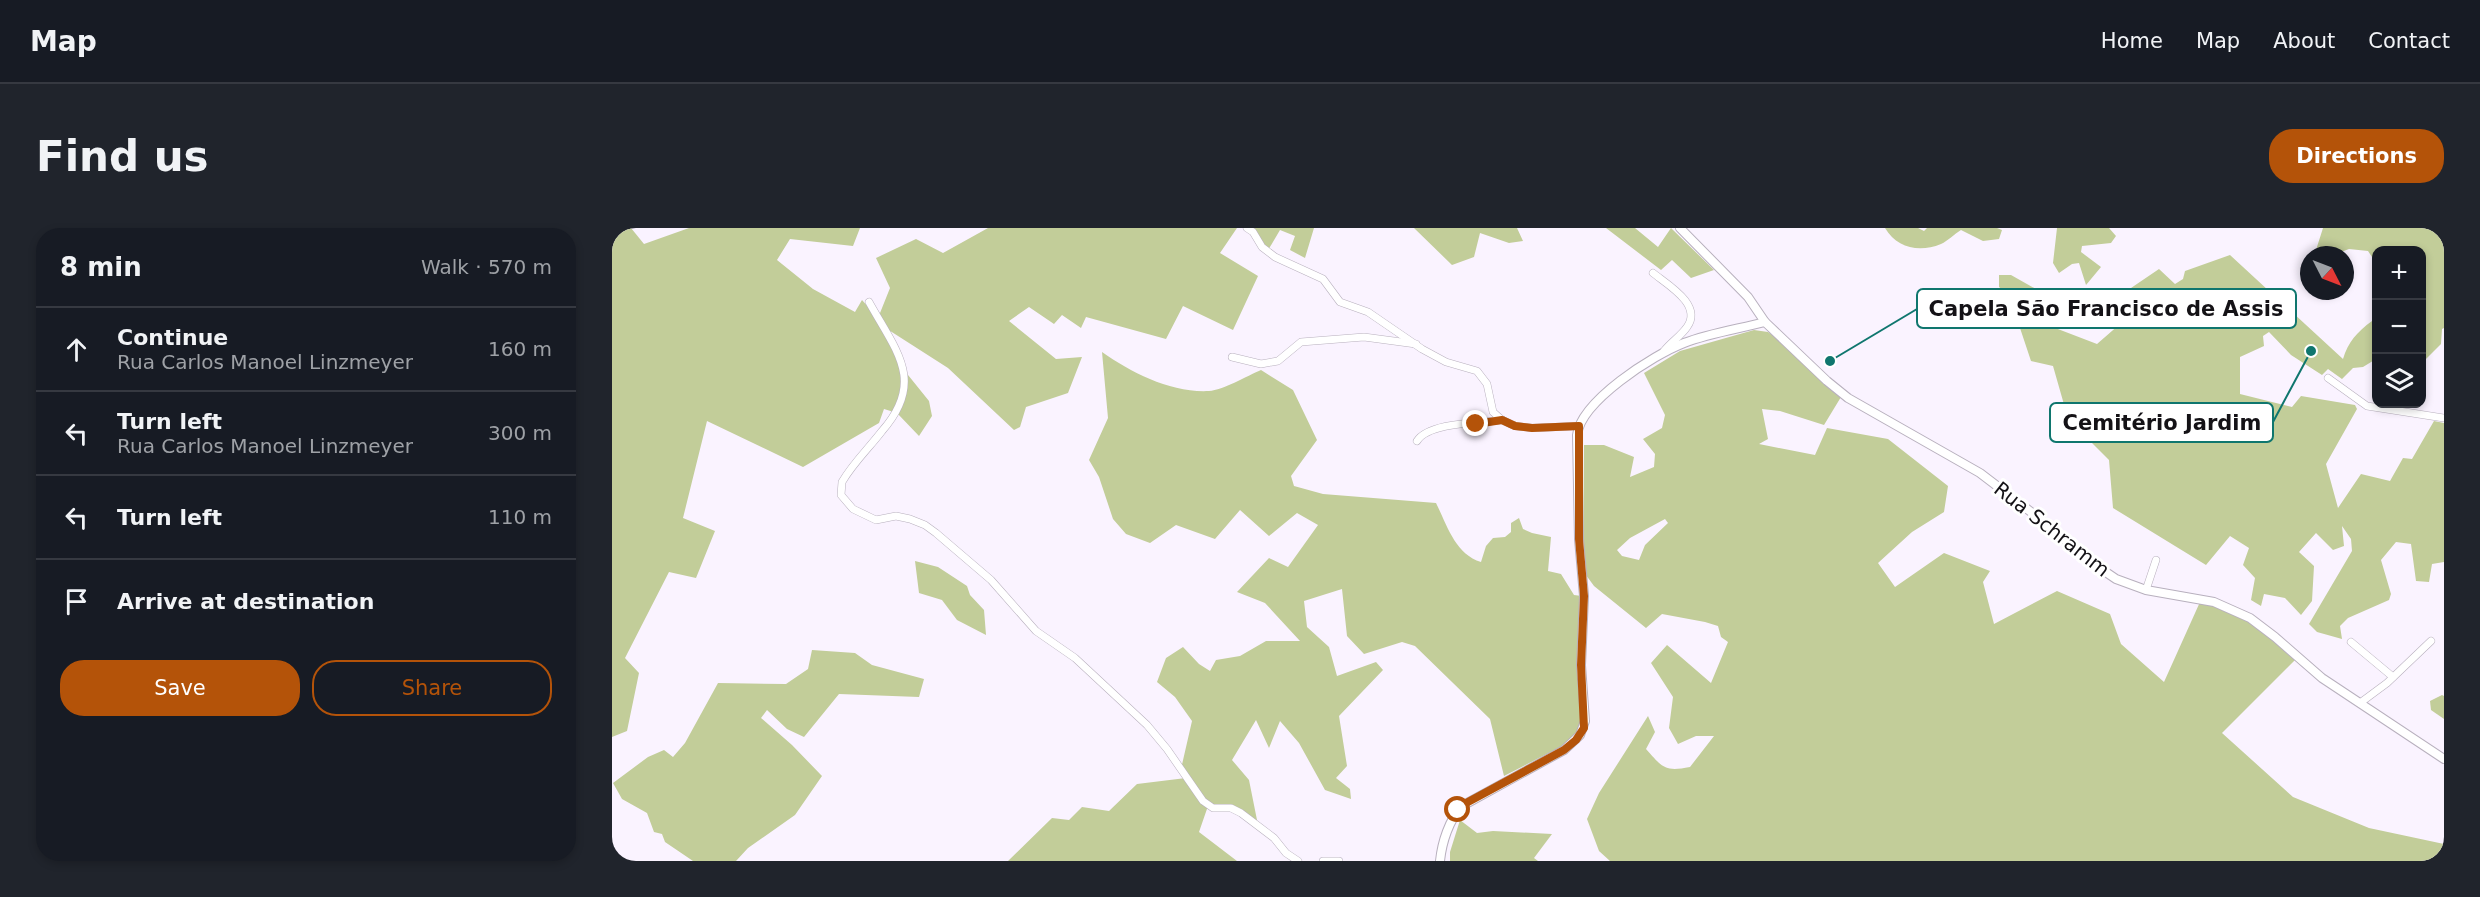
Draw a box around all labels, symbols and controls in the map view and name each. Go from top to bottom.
text: Map [30,25,97,58]
text: Home [2101,29,2163,53]
text: Map [2196,29,2240,53]
text: About [2273,29,2335,53]
text: Contact [2368,29,2450,53]
button: Directions [2269,129,2444,183]
text: Find us [36,132,209,181]
north arrow [2300,246,2354,300]
map controls [2372,246,2426,408]
button: + [2372,246,2426,300]
text: 8 min [60,252,142,282]
text: Walk · 570 m [421,255,552,279]
callout: Capela São Francisco de Assis [1917,289,2296,328]
text: Capela São Francisco de Assis [1929,297,2283,321]
button: − [2372,300,2426,354]
text: Continue [117,325,228,350]
icon: ahead [60,333,93,366]
text: 160 m [488,337,552,361]
text: Rua Carlos Manoel Linzmeyer [117,350,413,374]
button: layers [2372,354,2426,408]
callout: Cemitério Jardim [2050,403,2273,442]
text: Turn left [117,409,222,434]
route end [1462,410,1488,436]
text: Cemitério Jardim [2063,411,2261,435]
icon: left [60,417,93,450]
text: 300 m [488,421,552,445]
text: Rua Carlos Manoel Linzmeyer [117,434,413,458]
street label: Rua Schramm [1989,476,2115,582]
icon: left [60,501,93,534]
text: Turn left [117,505,222,530]
text: 110 m [488,505,552,529]
icon: arrive [60,585,93,618]
text: Arrive at destination [117,589,374,614]
button: Save [60,660,300,716]
button: Share [312,660,552,716]
route start [1444,796,1470,822]

